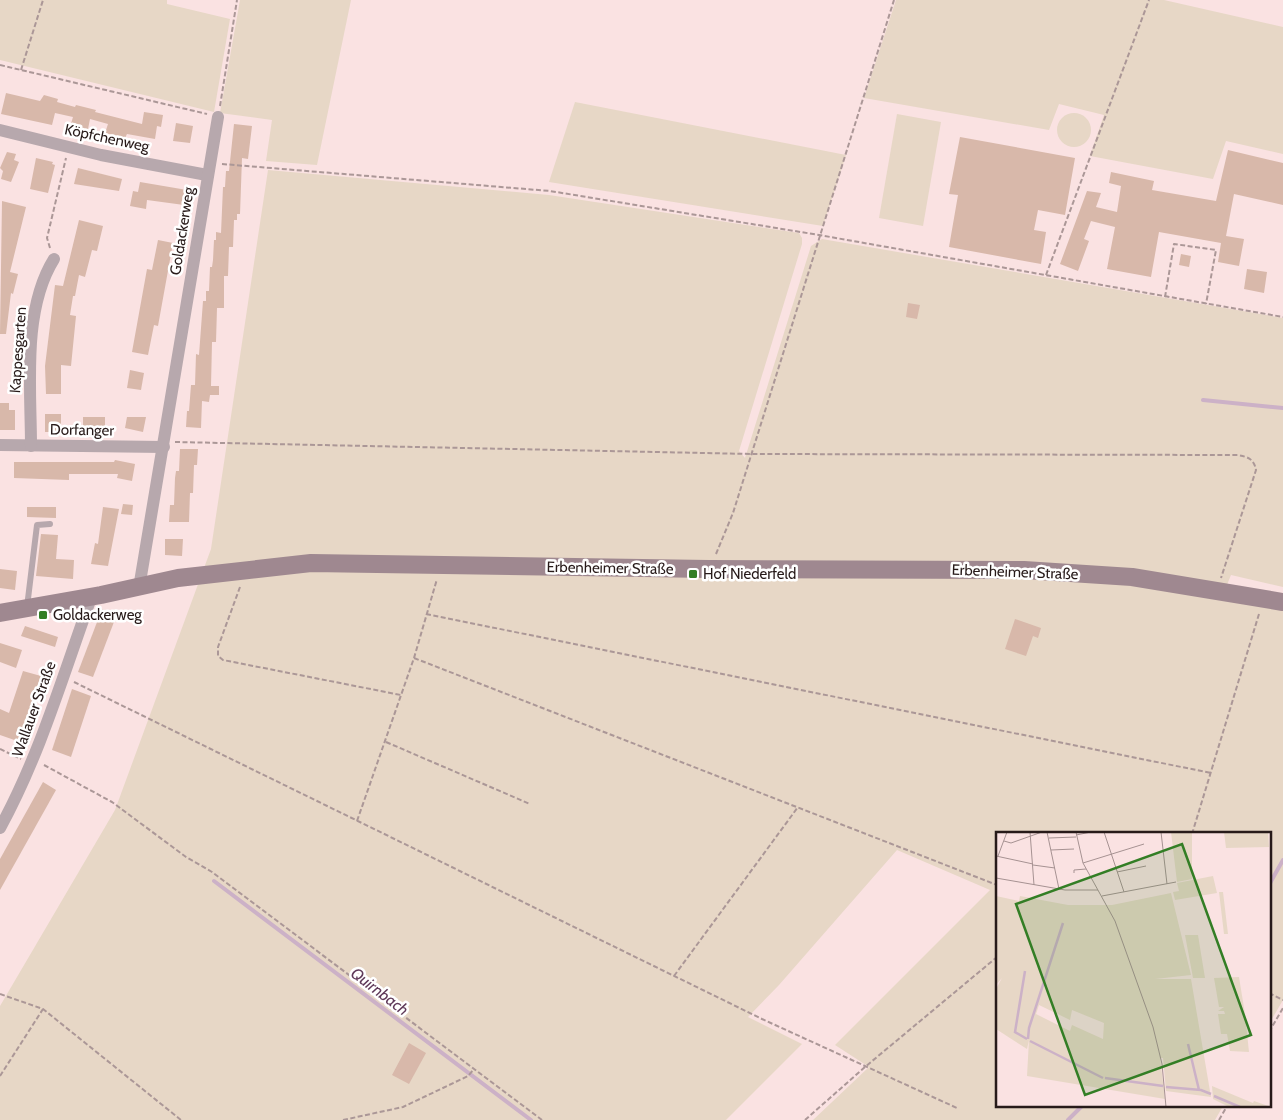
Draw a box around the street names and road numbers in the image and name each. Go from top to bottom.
street label: Köpfchenweg [63,120,152,156]
street label: Goldackerweg [166,185,198,276]
street label: Kappesgarten [6,306,30,394]
street label: Dorfanger [50,420,114,440]
street label: Erbenheimer Straße [546,558,674,578]
street label: Erbenheimer Straße [951,561,1079,583]
street label: Wallauer Straße [8,658,60,759]

